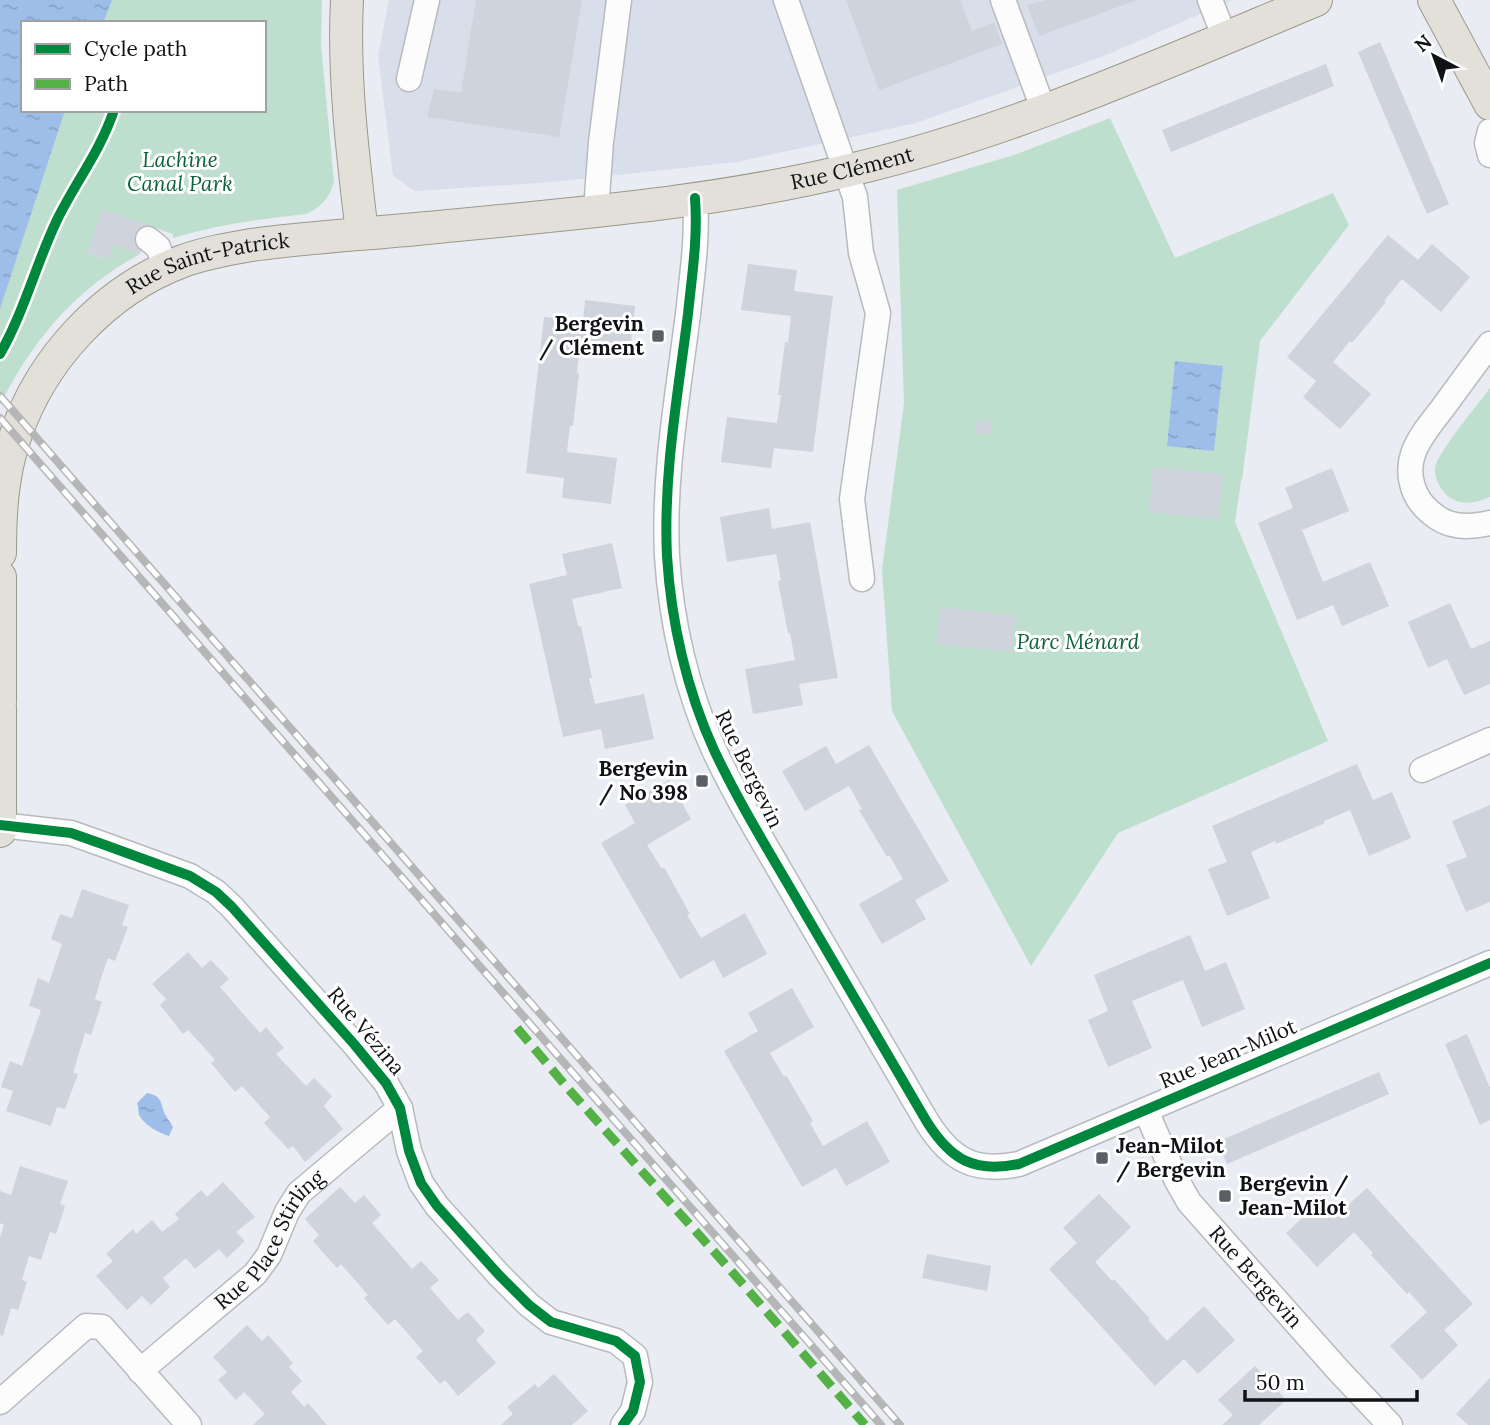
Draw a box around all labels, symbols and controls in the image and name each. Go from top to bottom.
legend [21,21,266,112]
north arrow [1399,21,1469,91]
text: N [1409,29,1436,57]
text: Cycle path [84,35,187,62]
text: Path [84,70,128,97]
street label: Rue Clément [788,140,917,196]
park label: Lachine Canal Park [127,146,233,197]
street label: Rue Saint-Patrick [120,226,292,300]
place label: Bergevin / Clément [539,310,644,361]
marker: Bergevin / Clément [650,328,666,344]
park label: Parc Ménard [1017,628,1140,655]
street label: Rue Bergevin [709,705,790,832]
place label: Bergevin / No 398 [598,755,688,806]
marker: Bergevin / No 398 [694,773,710,789]
street label: Rue Vézina [322,981,411,1081]
street label: Rue Jean-Milot [1155,1012,1301,1095]
place label: Jean-Milot / Bergevin [1116,1132,1226,1183]
marker: Jean-Milot / Bergevin [1094,1150,1110,1166]
street label: Rue Place Stirling [209,1163,330,1315]
place label: Bergevin / Jean-Milot [1239,1170,1349,1221]
marker: Bergevin / Jean-Milot [1217,1188,1233,1204]
street label: Rue Bergevin [1203,1220,1309,1334]
scale bar [1245,1358,1416,1402]
text: 50 m [1256,1369,1305,1396]

